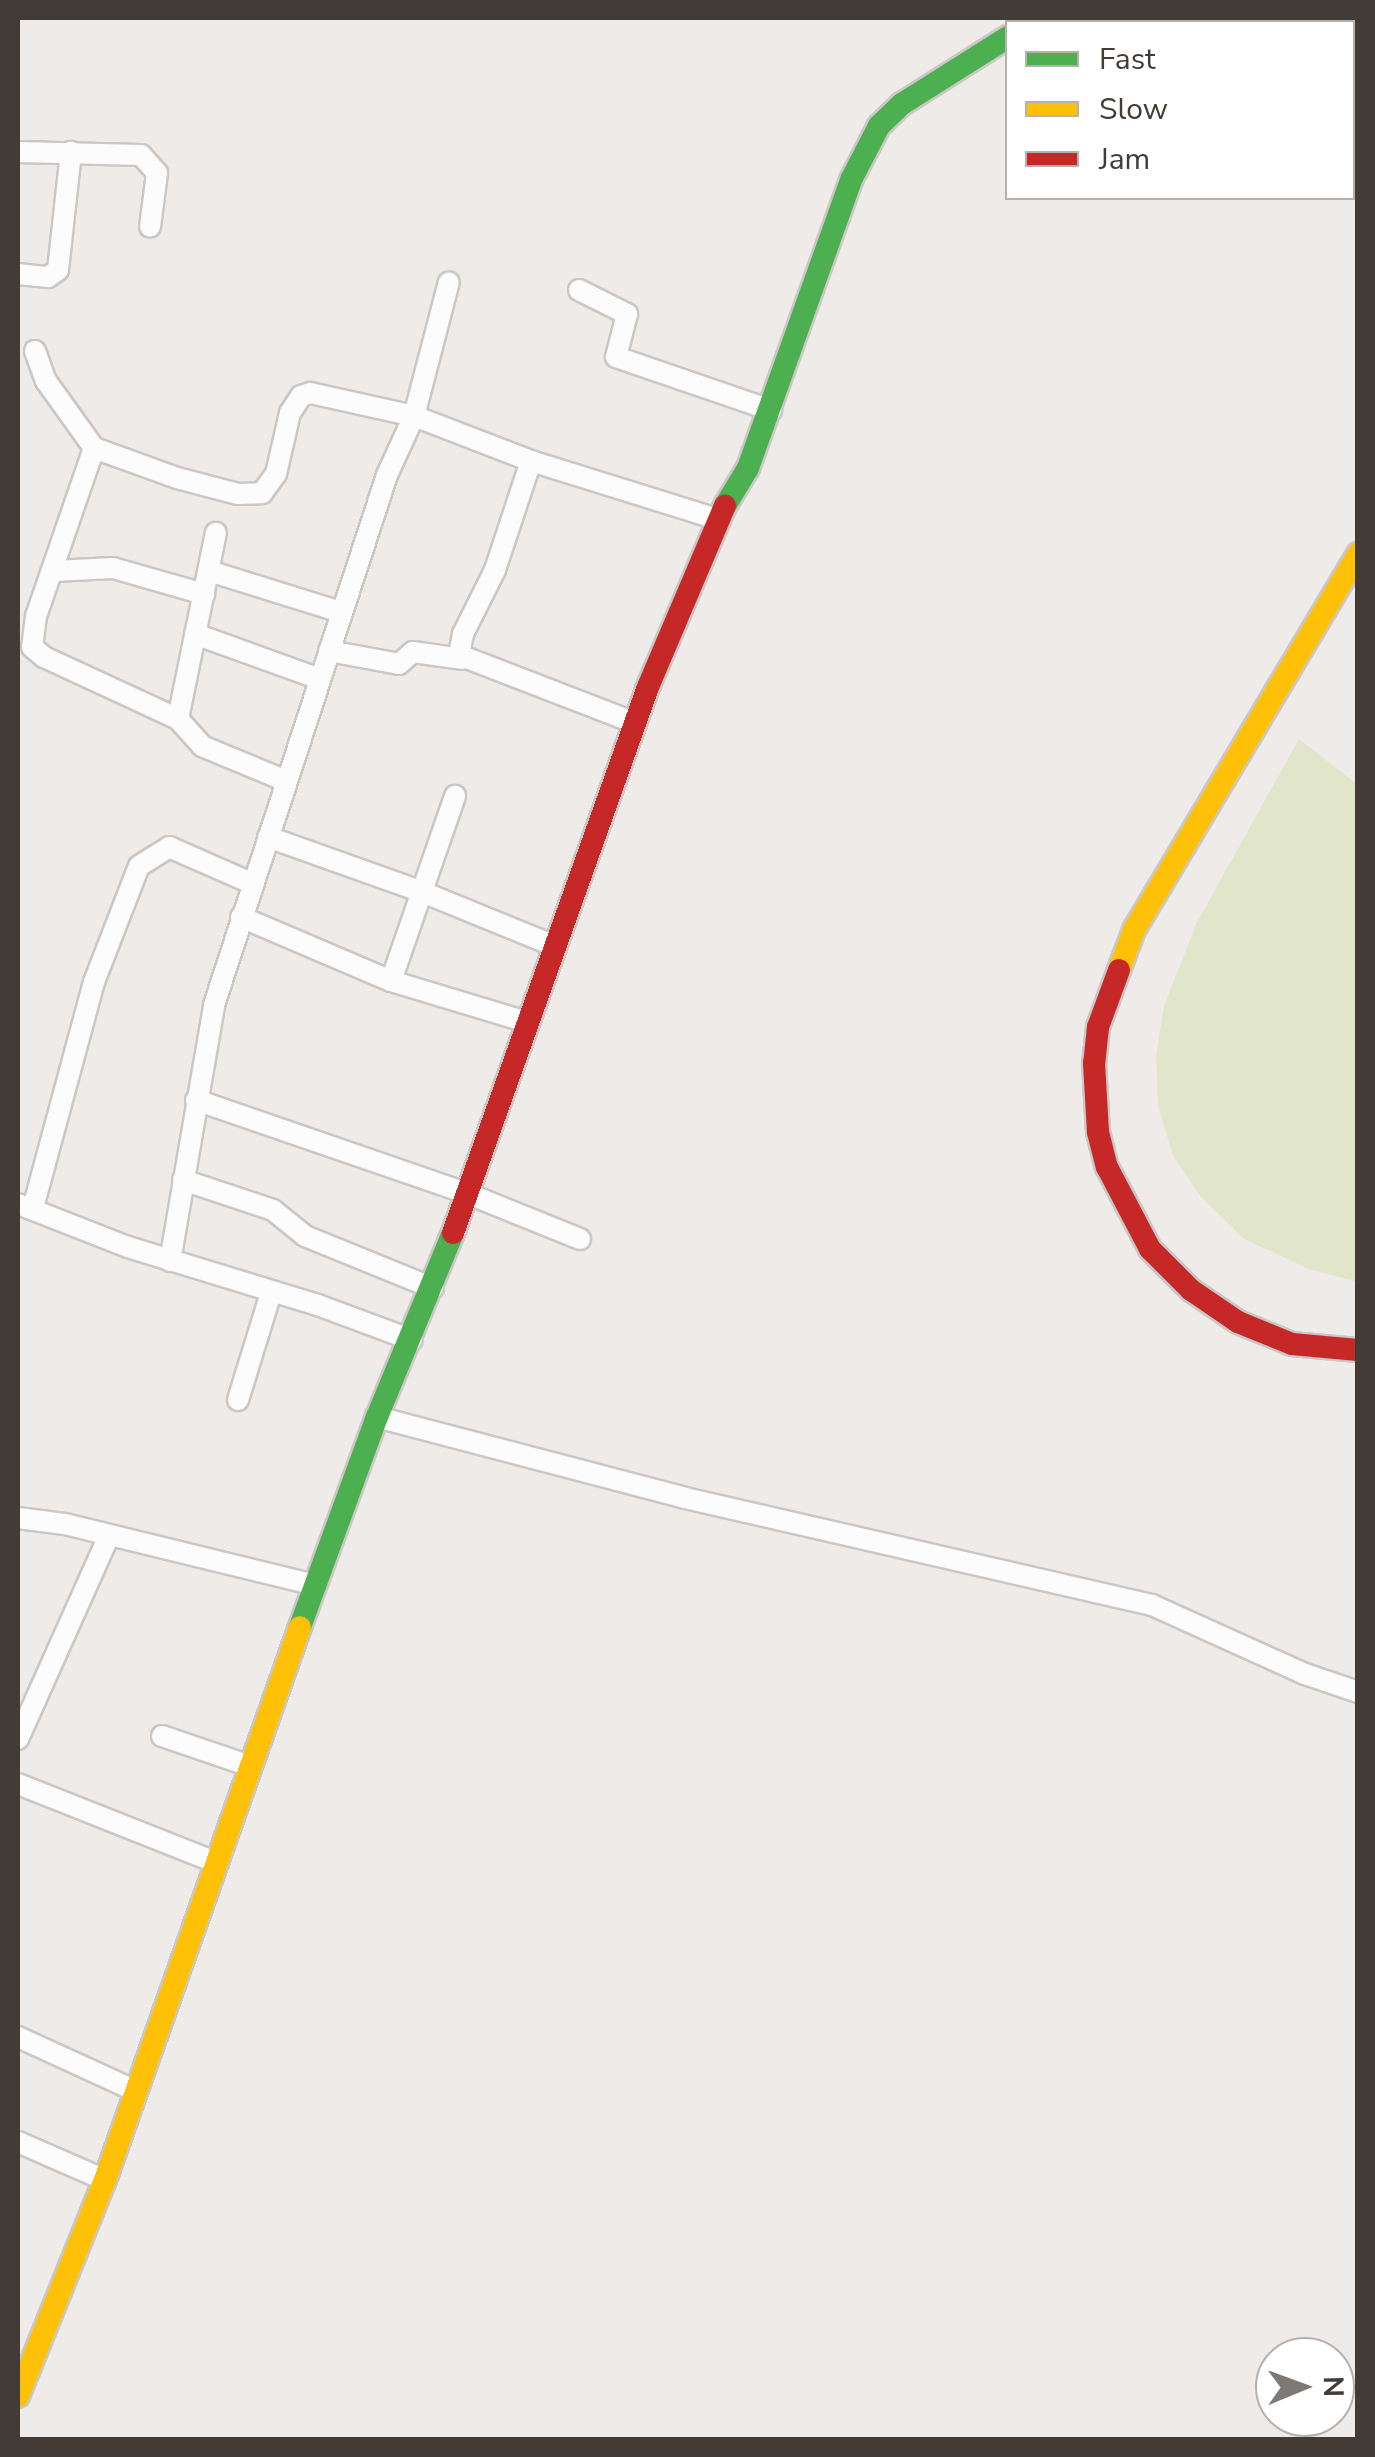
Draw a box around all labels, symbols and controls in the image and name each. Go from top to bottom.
legend [1005,20,1355,200]
text: Fast [1099,39,1156,80]
text: Slow [1099,89,1168,130]
text: Jam [1099,139,1150,180]
north arrow [1255,2337,1355,2437]
text: N [1314,2376,1352,2397]

